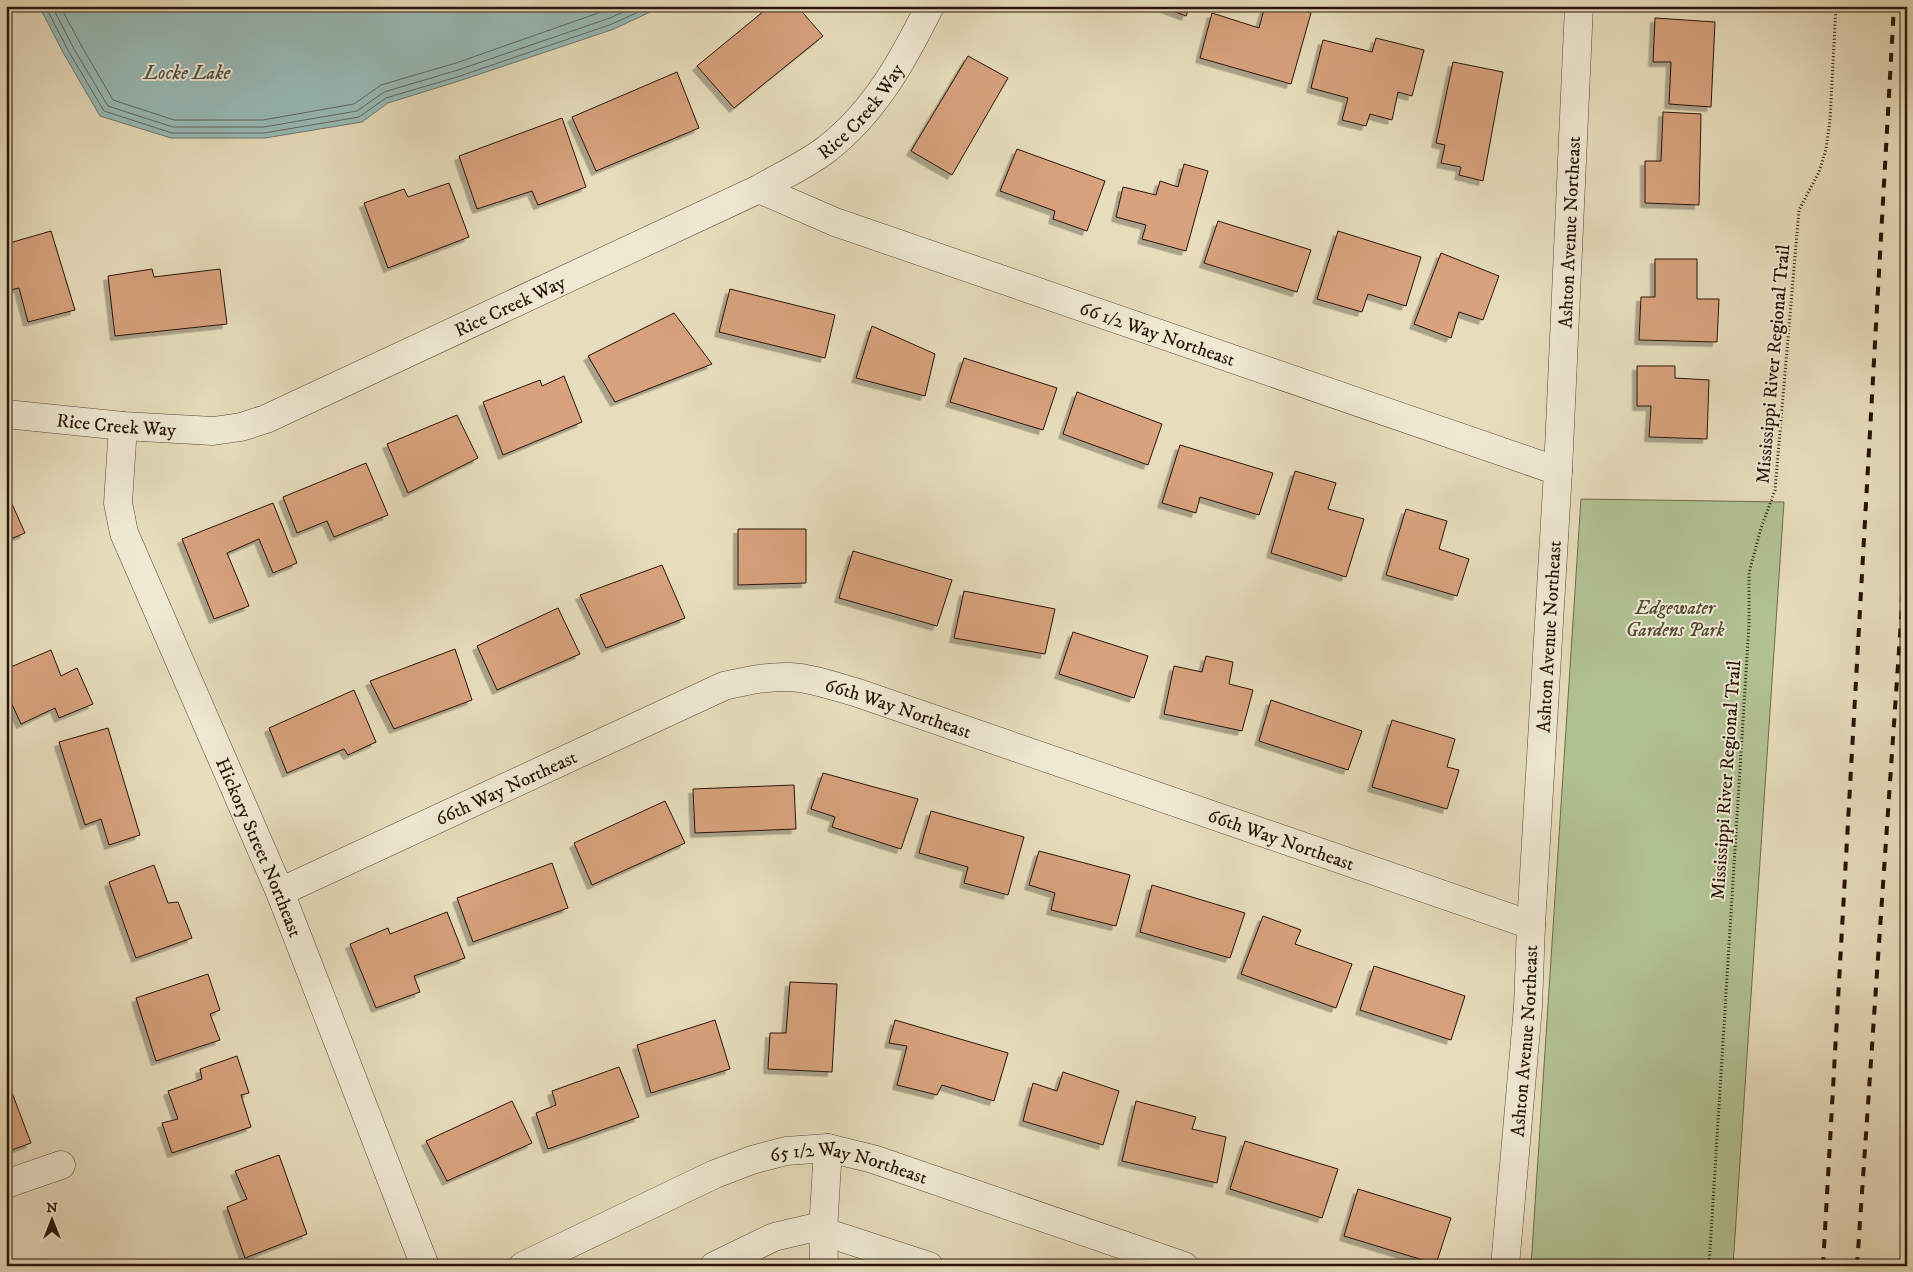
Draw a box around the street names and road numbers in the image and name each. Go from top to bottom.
street label: Rice Creek Way [814,59,910,165]
street label: Ashton Avenue Northeast [1554,136,1586,329]
street label: Mississippi River Regional Trail [1752,243,1795,485]
street label: Rice Creek Way [451,271,570,343]
street label: 66 1/2 Way Northeast [1076,297,1238,372]
street label: Rice Creek Way [55,409,178,442]
street label: Ashton Avenue Northeast [1532,540,1567,733]
street label: Mississippi River Regional Trail [1707,659,1746,901]
street label: 66th Way Northeast [822,674,974,744]
street label: 66th Way Northeast [432,746,581,831]
street label: Hickory Street Northeast [210,755,306,941]
street label: 66th Way Northeast [1205,805,1357,876]
street label: Ashton Avenue Northeast [1507,944,1543,1138]
street label: 65 1/2 Way Northeast [767,1137,930,1190]

